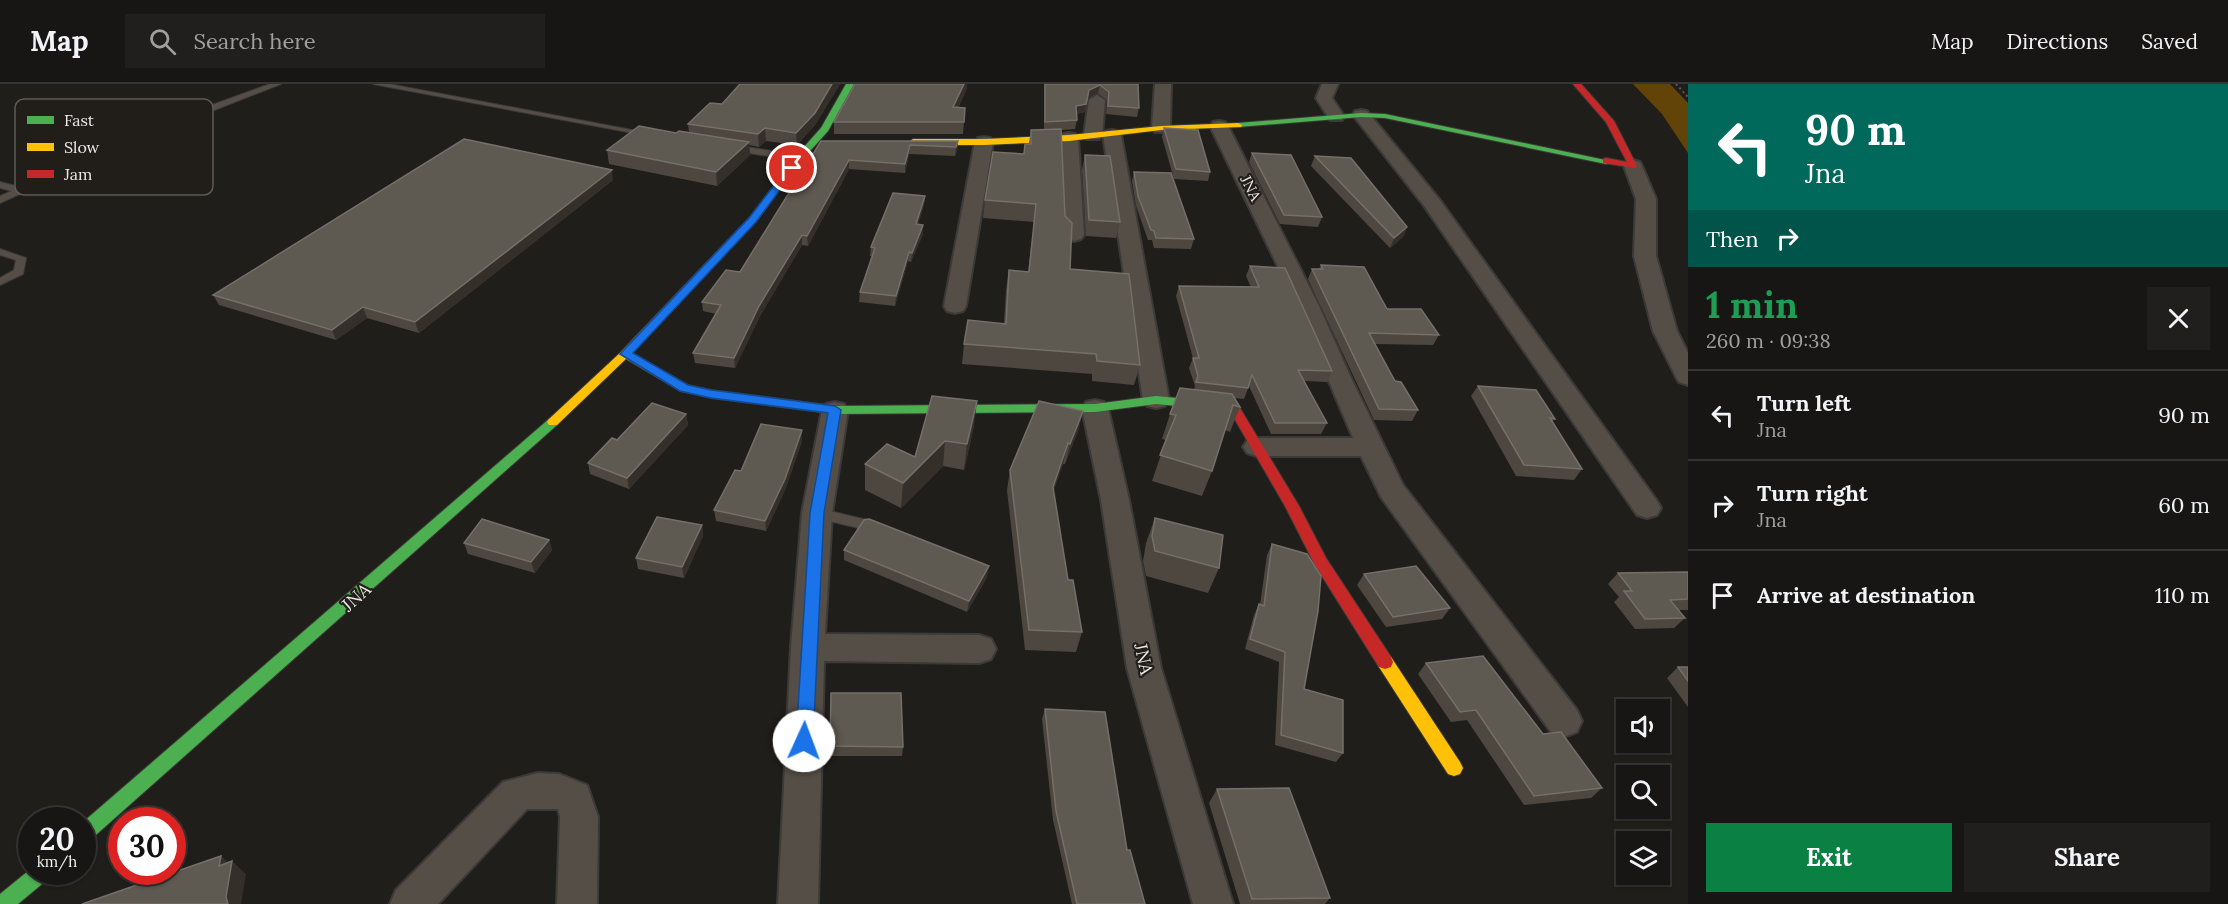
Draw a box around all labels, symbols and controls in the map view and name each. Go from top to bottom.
search box [125,14,545,68]
text: Map [30,23,89,59]
icon: search [146,25,179,58]
text: Search here [194,27,316,55]
text: Map [1931,28,1974,55]
text: Directions [2007,28,2108,55]
text: Saved [2141,28,2198,55]
legend [15,99,213,195]
text: 90 m [1805,103,1906,157]
icon: left [1706,108,1784,186]
text: Fast [64,110,95,130]
text: Slow [64,137,100,157]
pin [766,142,817,193]
icon: arrive [775,151,808,184]
text: Jna [1805,156,1845,190]
text: Jam [63,164,92,184]
street label: JNA [1236,171,1266,205]
icon: right [1771,222,1804,255]
text: Then [1706,225,1759,253]
text: 1 min [1706,282,1798,328]
button: close [2147,287,2210,350]
text: 260 m · 09:38 [1706,328,1831,353]
text: Turn left [1757,389,1851,417]
icon: left [1706,399,1739,432]
text: 90 m [2158,401,2210,429]
text: Jna [1757,417,1787,442]
text: Turn right [1757,479,1868,507]
icon: right [1706,489,1739,522]
text: 60 m [2158,491,2210,519]
text: Jna [1757,507,1787,532]
street label: JNA [336,577,376,617]
icon: arrive [1706,579,1739,612]
text: Arrive at destination [1757,581,1975,609]
text: 110 m [2155,581,2210,609]
street label: JNA [1129,640,1159,678]
map controls [1616,699,1670,885]
button: sound [1616,699,1670,753]
position arrow [772,709,836,773]
button: search [1616,765,1670,819]
speed limit sign: 30 [108,807,186,885]
text: 20 [39,820,75,858]
button: Exit [1706,823,1952,892]
button: Share [1964,823,2210,892]
button: layers [1616,831,1670,885]
text: km/h [37,852,77,871]

